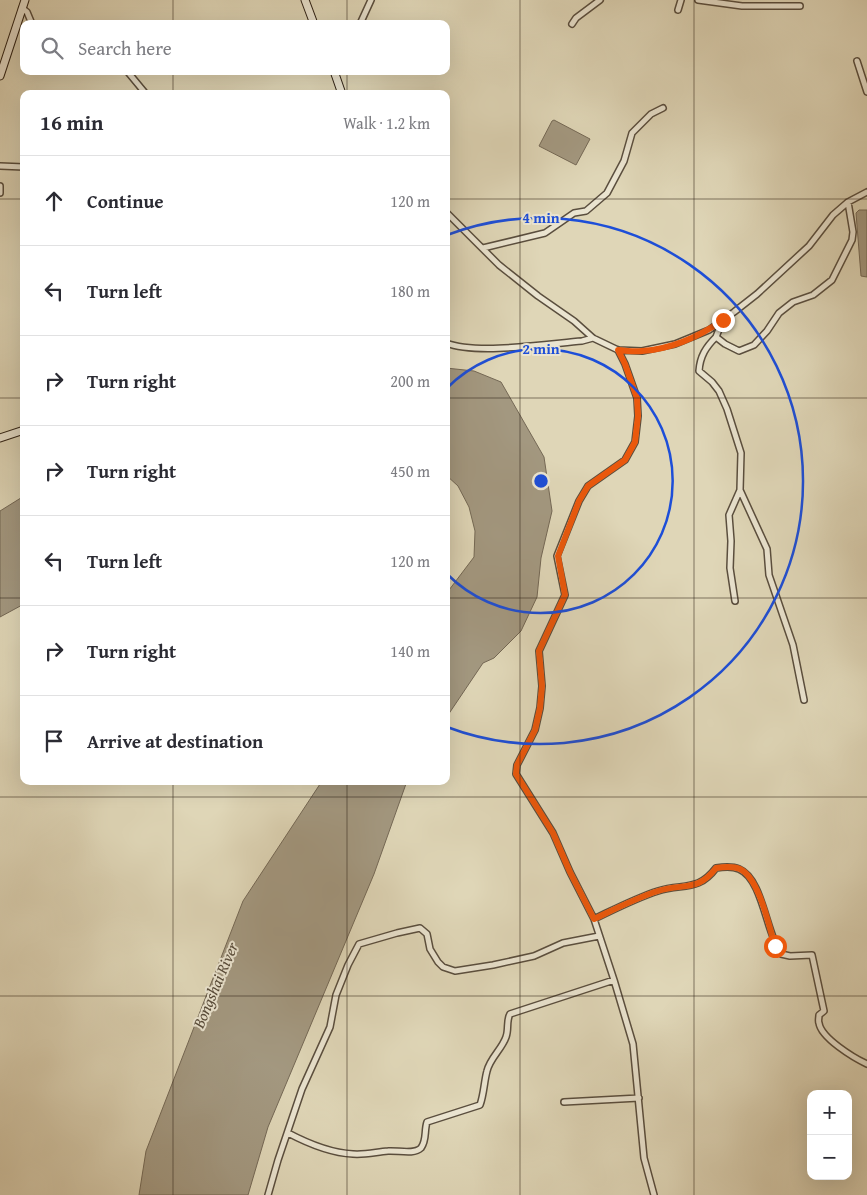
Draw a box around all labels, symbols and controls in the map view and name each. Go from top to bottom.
search box [20,20,450,75]
icon: search [38,34,66,62]
text: Search here [78,34,172,62]
text: 16 min [40,107,103,138]
text: Walk · 1.2 km [343,111,430,135]
icon: ahead [40,187,68,215]
text: Continue [87,187,164,215]
text: 120 m [390,189,430,213]
text: 4 min [522,207,560,228]
icon: left [40,277,68,305]
text: Turn left [87,277,162,305]
text: 180 m [390,279,430,303]
route end [712,309,735,332]
text: 2 min [522,338,560,359]
icon: right [40,367,68,395]
text: Turn right [87,367,176,395]
text: 200 m [390,369,430,393]
icon: right [40,457,68,485]
text: Turn right [87,457,176,485]
text: 450 m [390,459,430,483]
centre of rings [532,472,550,490]
icon: left [40,547,68,575]
text: Turn left [87,547,162,575]
text: 120 m [390,549,430,573]
icon: right [40,637,68,665]
text: Turn right [87,637,176,665]
text: 140 m [390,639,430,663]
icon: arrive [40,727,68,755]
text: Arrive at destination [87,727,263,755]
route start [764,935,787,958]
water label: Bongshai River [186,937,244,1033]
map controls [807,1090,852,1180]
button: + [807,1090,852,1135]
button: − [807,1135,852,1180]

